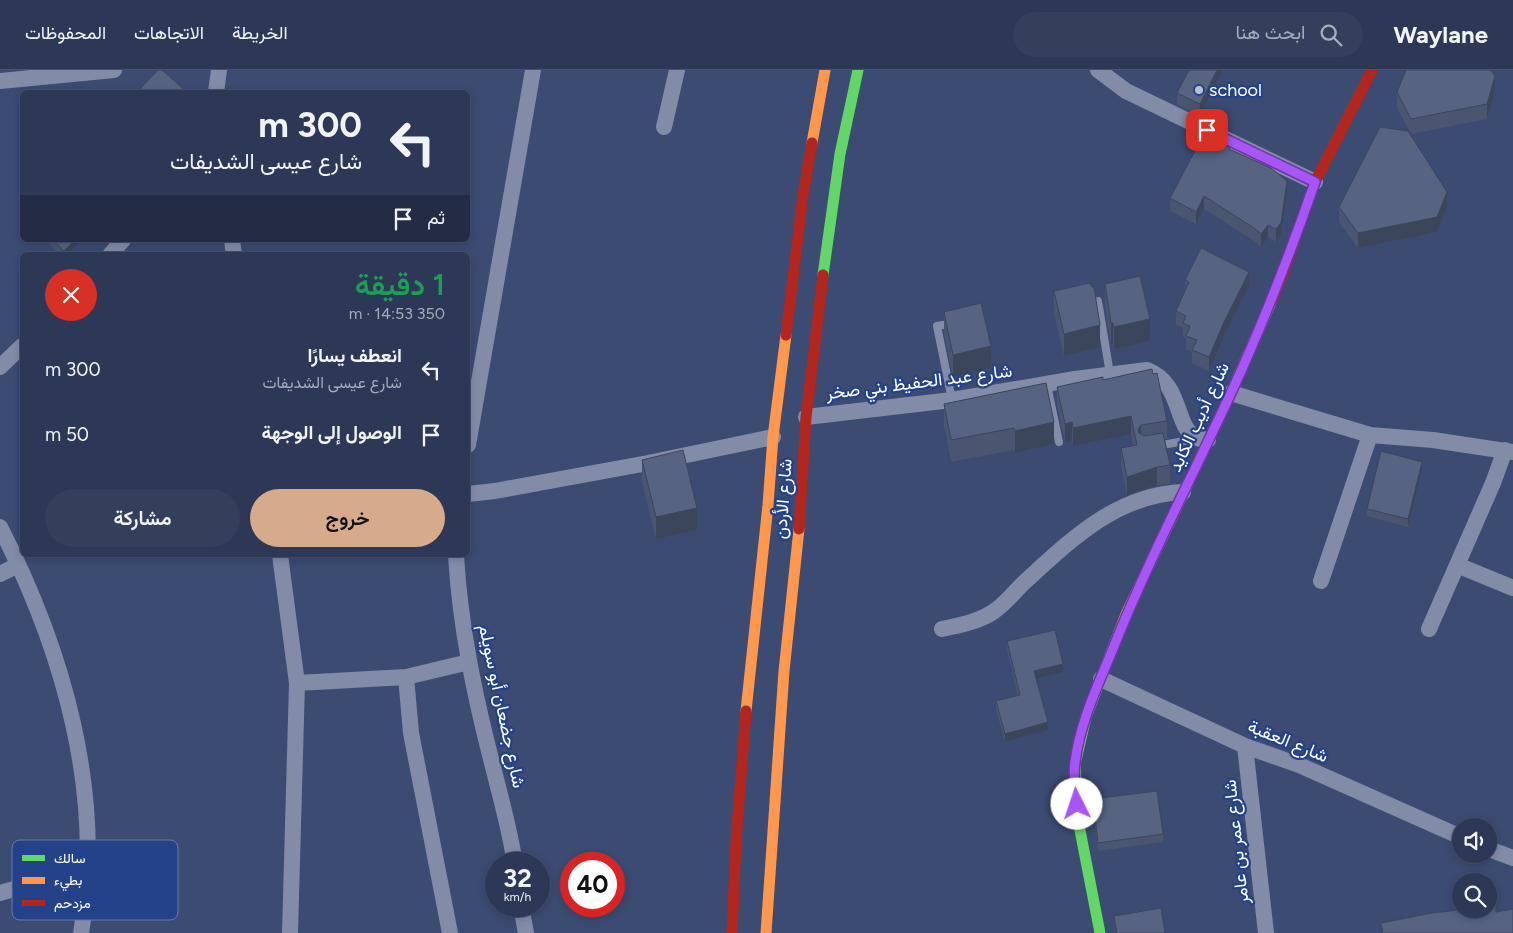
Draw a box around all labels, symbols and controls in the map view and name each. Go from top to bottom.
search box [1013,12,1363,57]
text: Waylane [1393,20,1488,49]
text: ابحث هنا [1236,21,1305,44]
icon: search [1317,21,1345,49]
text: المحفوظات [25,22,106,44]
text: الاتجاهات [134,22,204,44]
text: الخريطة [232,22,288,44]
place label: school [1209,79,1262,101]
marker: school [1193,84,1205,96]
text: 300 m [258,104,362,146]
pin [1186,109,1228,151]
icon: left [380,110,445,175]
icon: arrive [1193,116,1221,144]
text: شارع عيسى الشديفات [170,148,362,175]
icon: arrive [389,205,417,233]
text: ثم [427,206,445,229]
text: 1 دقيقة [355,266,445,303]
button: close [45,269,97,321]
text: 350 m · 14:53 [349,304,445,323]
text: انعطف يسارًا [308,344,402,367]
icon: left [417,356,445,384]
text: 300 m [45,358,101,381]
street label: شارع أديب الكايد [1164,359,1235,476]
street label: شارع عبد الحفيظ بني صخر [824,360,1014,408]
text: شارع عيسى الشديفات [262,373,402,392]
text: الوصول إلى الوجهة [262,421,402,444]
icon: arrive [417,421,445,449]
text: 50 m [45,423,89,446]
street label: شارع الأردن [769,458,798,540]
button: مشاركة [45,489,240,547]
button: خروج [250,489,445,547]
street label: شارع جضعان أبو سويلم [473,622,530,790]
street label: شارع العقبة [1244,715,1331,768]
position arrow [1050,777,1102,829]
street label: شارع عمر بن عامر [1219,779,1255,906]
map controls [1452,818,1497,918]
button: sound [1452,818,1497,863]
legend [12,840,178,920]
text: سالك [54,850,85,867]
speed limit sign: 40 [560,852,625,917]
text: 32 [503,863,532,893]
text: بطيء [54,872,82,892]
button: search [1452,873,1497,918]
text: km/h [504,890,531,904]
text: مزدحم [54,895,91,912]

